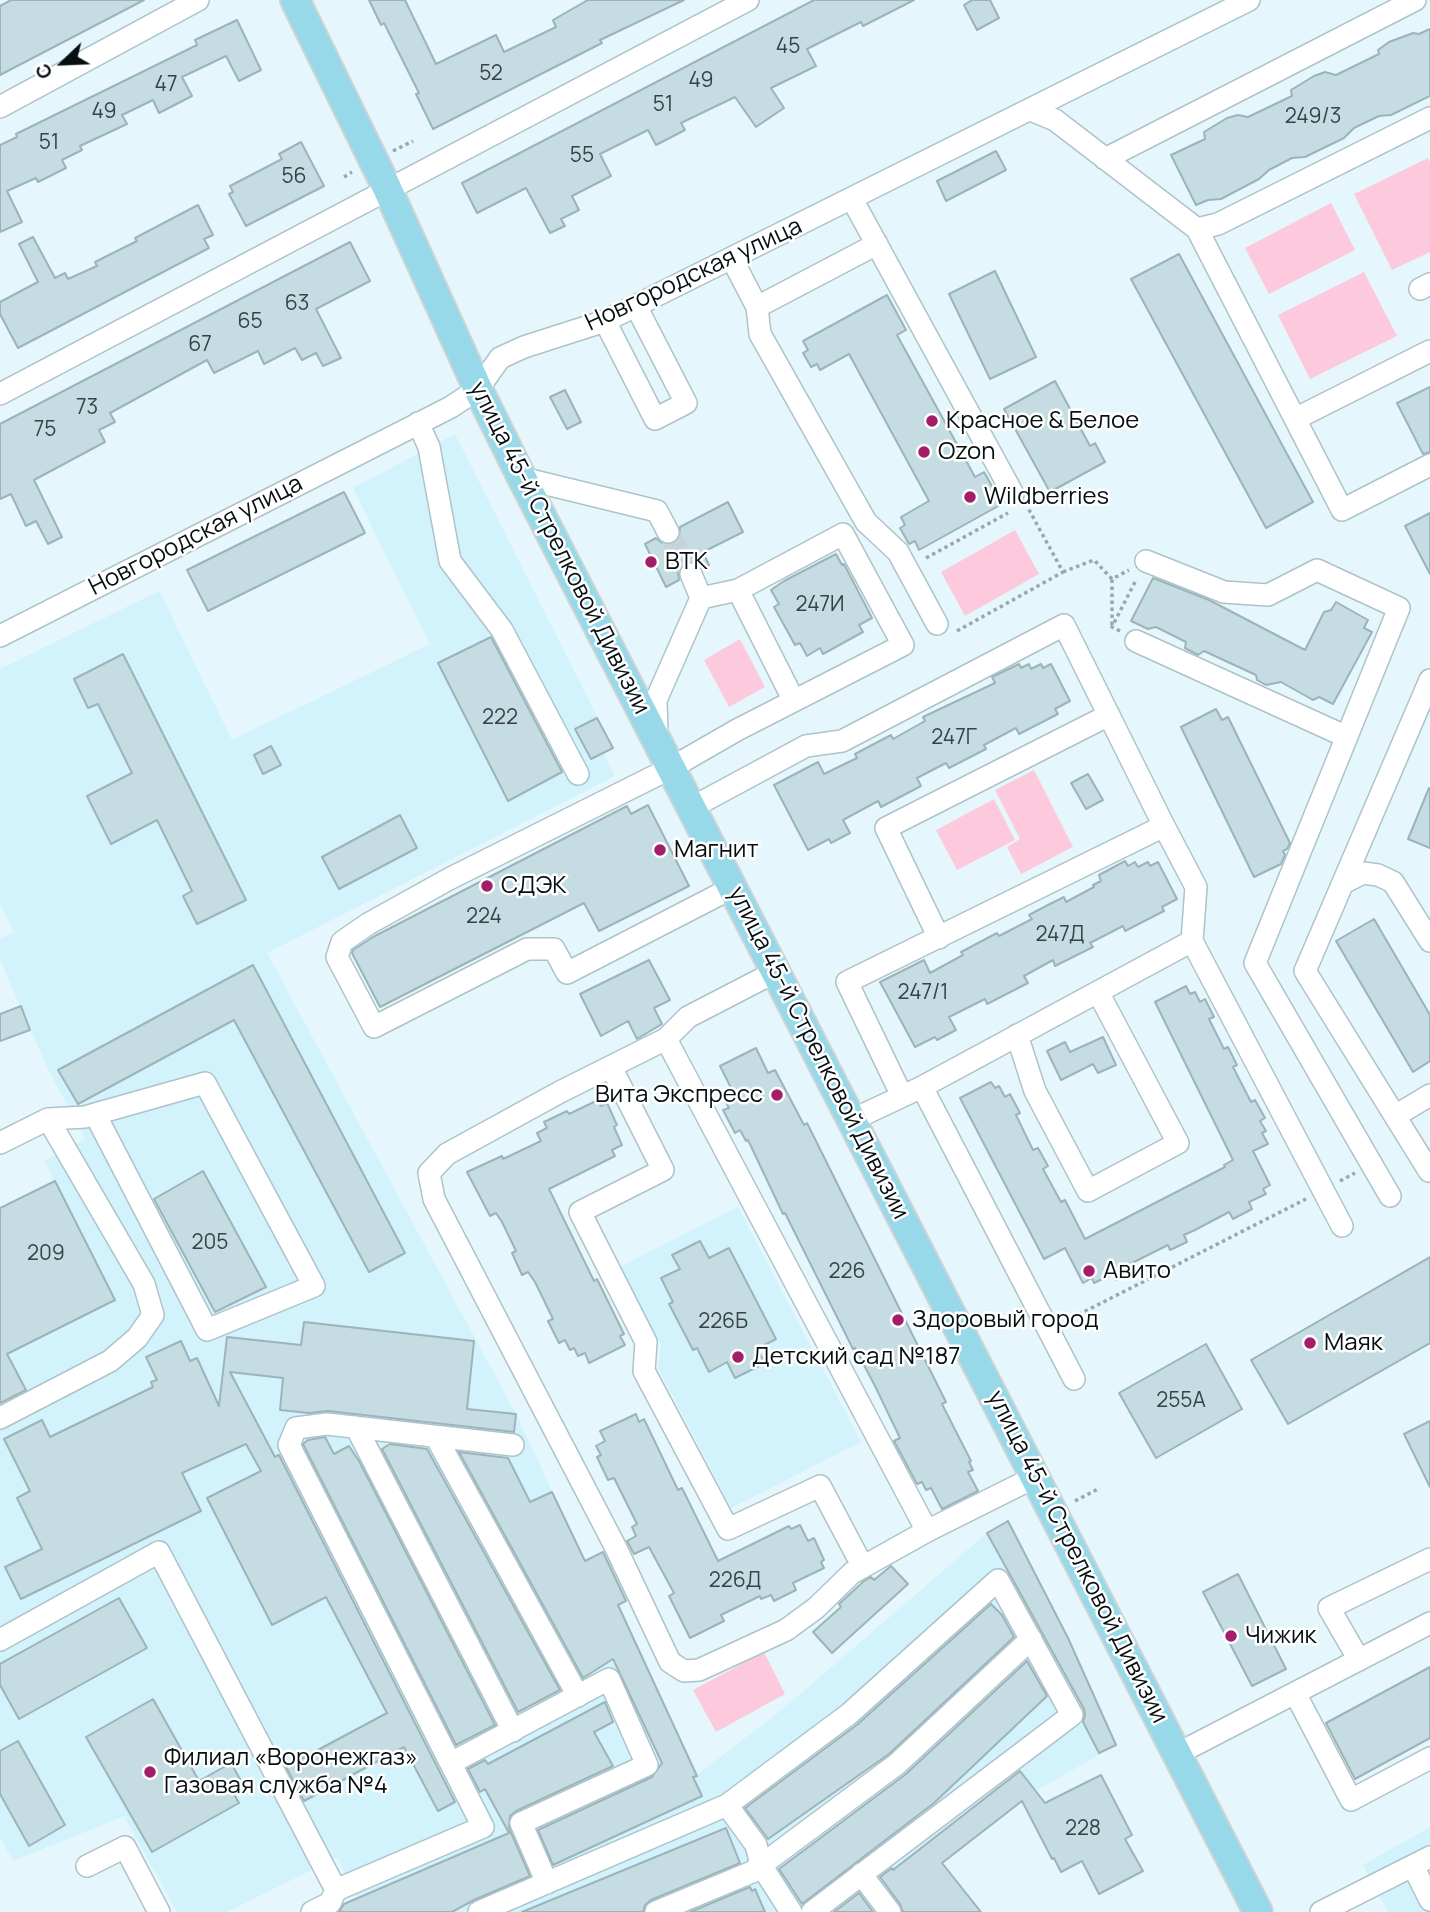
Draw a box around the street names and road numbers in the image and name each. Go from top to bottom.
street label: Новгородская улица [581,212,807,338]
street label: улица 45-й Стрелковой Дивизии [462,377,656,719]
street label: Новгородская улица [84,470,308,602]
street label: улица 45-й Стрелковой Дивизии [721,882,915,1224]
street label: улица 45-й Стрелковой Дивизии [980,1386,1174,1728]

